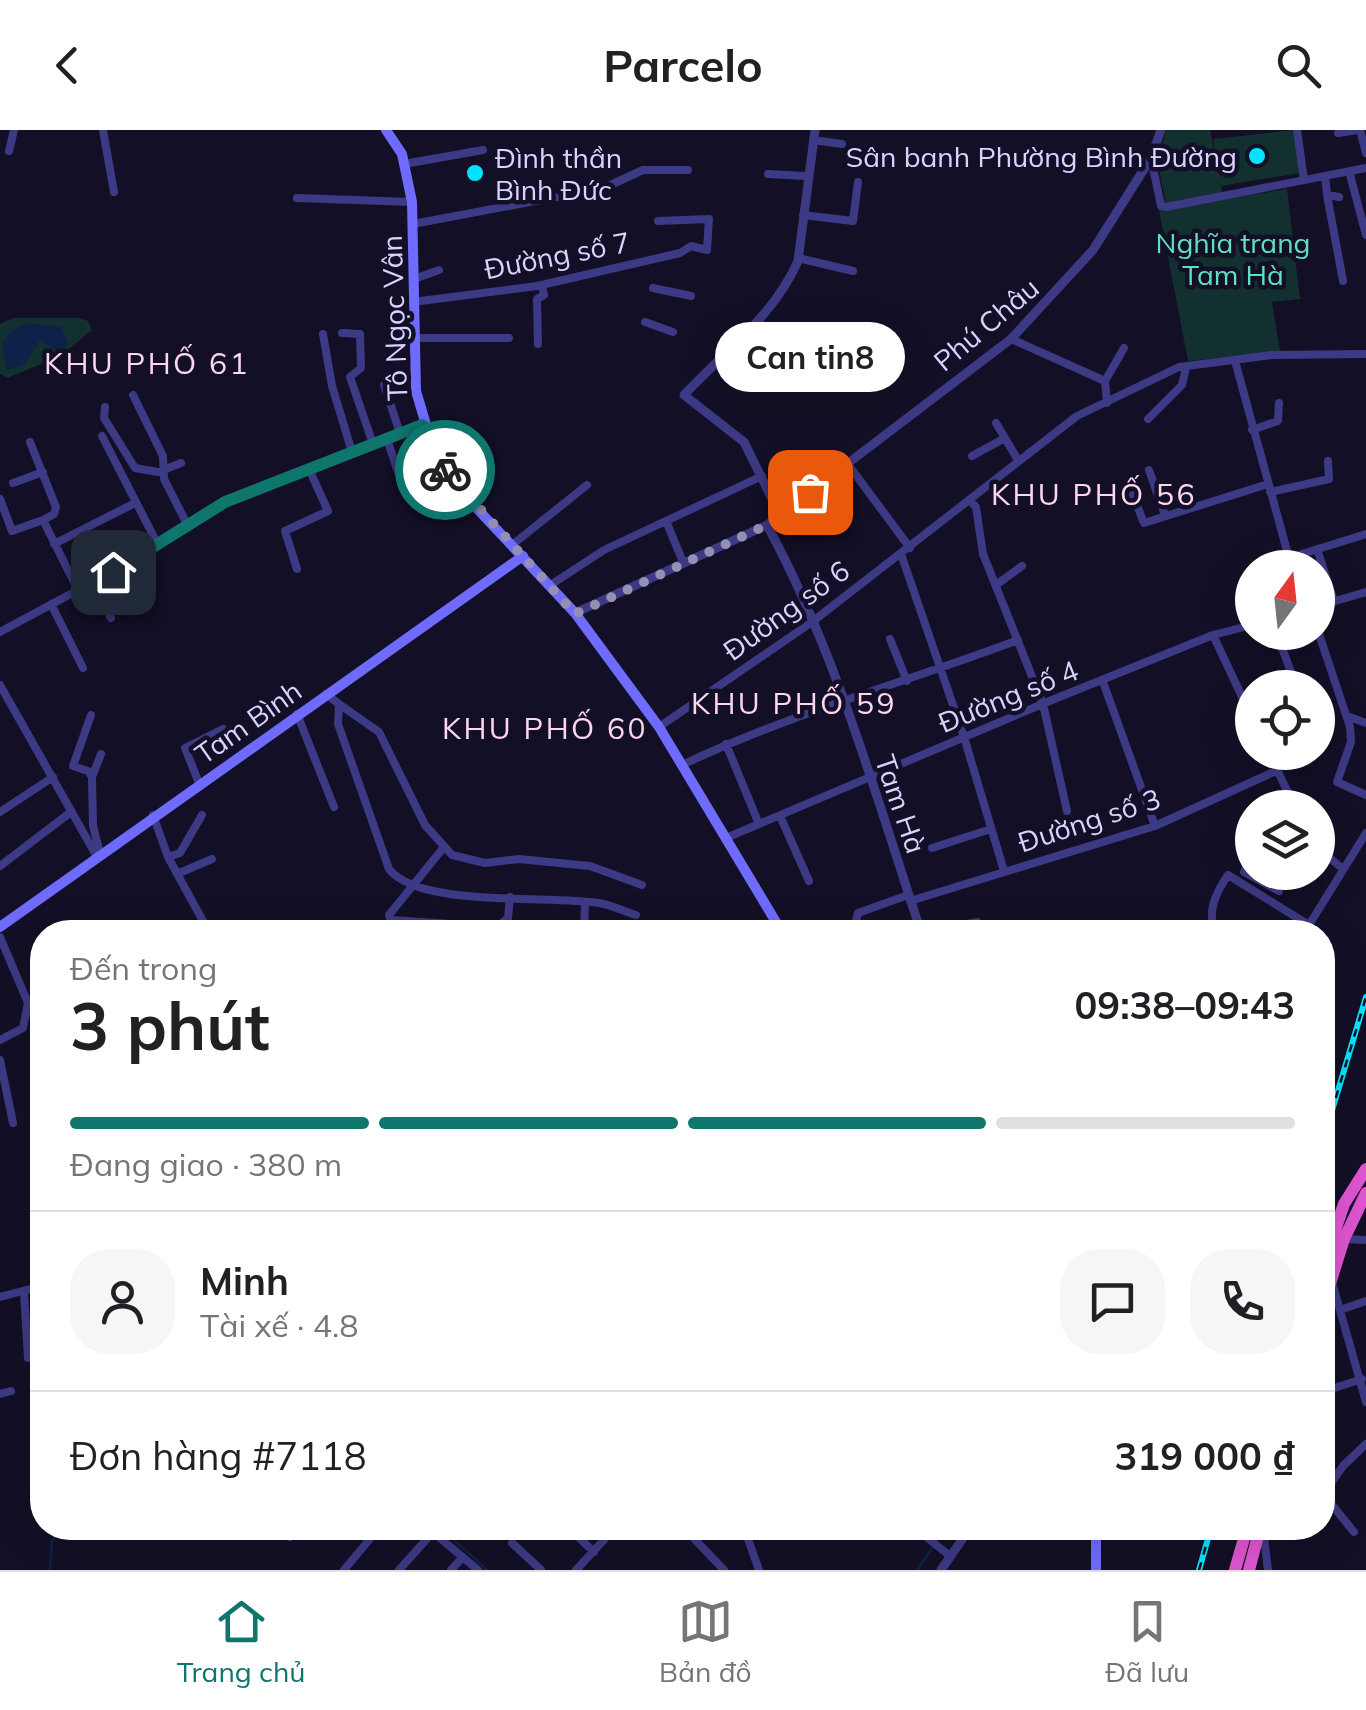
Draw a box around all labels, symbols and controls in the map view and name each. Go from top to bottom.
text: Parcelo [603,37,763,93]
icon: back [40,38,95,93]
icon: search [1271,38,1326,93]
place label: Sân banh Phường Bình Đường [846,139,1237,174]
place label: Đình thần Bình Đức [495,140,622,207]
marker: Sân banh Phường Bình Đường [1246,145,1268,167]
marker: Đình thần Bình Đức [464,162,486,184]
street label: Đường số 7 [481,224,633,286]
park label: Nghĩa trang Tam Hà [1156,225,1310,292]
street label: Tô Ngọc Vân [374,235,414,401]
street label: Phú Châu [926,270,1046,378]
callout: Can tin8 [715,322,905,392]
text: Can tin8 [746,337,874,377]
district label: KHU PHỐ 61 [44,344,250,382]
courier [395,420,495,520]
icon: bike [418,443,473,498]
pin [768,450,853,535]
icon: bag [783,465,838,520]
district label: KHU PHỐ 56 [991,475,1197,513]
pin [71,530,156,615]
icon: home [86,545,141,600]
north arrow [1235,550,1335,650]
map controls [1235,550,1335,890]
street label: Đường số 6 [716,552,856,668]
street label: Đường số 4 [933,652,1083,740]
button: locate [1235,670,1335,770]
street label: Tam Bình [188,673,308,771]
district label: KHU PHỐ 59 [691,684,897,722]
district label: KHU PHỐ 60 [442,709,648,747]
street label: Tam Hà [868,750,934,858]
street label: Đường số 3 [1013,781,1165,859]
button: layers [1235,790,1335,890]
text: Đến trong [70,948,217,988]
text: 09:38–09:43 [1075,981,1295,1029]
text: 3 phút [70,985,270,1066]
text: Đang giao · 380 m [70,1144,342,1184]
button: person [70,1249,175,1354]
button: chat [1060,1249,1165,1354]
button: phone [1190,1249,1295,1354]
text: Minh [200,1257,289,1305]
text: Tài xế · 4.8 [200,1305,358,1345]
text: Đơn hàng #7118 [70,1432,366,1480]
text: 319 000 ₫ [1115,1432,1295,1480]
tab: Trang chủ [177,1594,305,1689]
tab: Bản đồ [659,1594,751,1689]
tab: Đã lưu [1105,1594,1189,1689]

